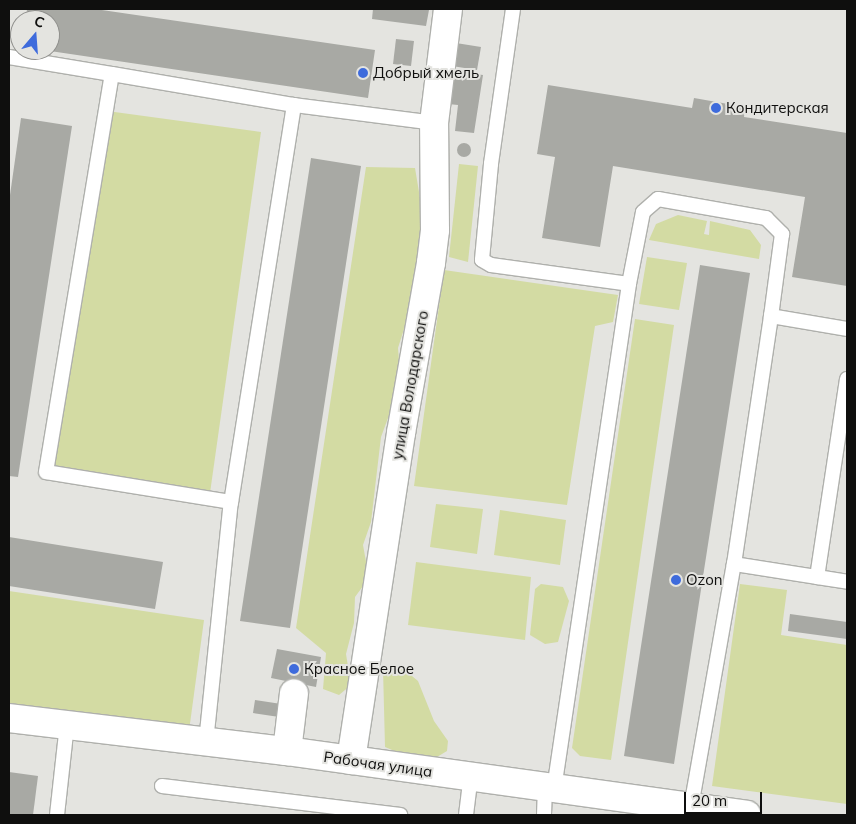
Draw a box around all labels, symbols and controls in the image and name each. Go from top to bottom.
north arrow [10,10,60,60]
text: С [32,12,47,32]
place label: Добрый хмель [373,64,479,82]
marker: Добрый хмель [357,67,369,79]
place label: Кондитерская [726,99,829,117]
marker: Кондитерская [710,102,722,114]
street label: улица Володарского [388,309,432,461]
place label: Ozon [686,571,723,589]
marker: Ozon [670,574,682,586]
place label: Красное Белое [304,660,414,678]
marker: Красное Белое [288,663,300,675]
street label: Рабочая улица [322,747,434,781]
scale bar [686,782,764,814]
text: 20 m [692,791,727,810]

